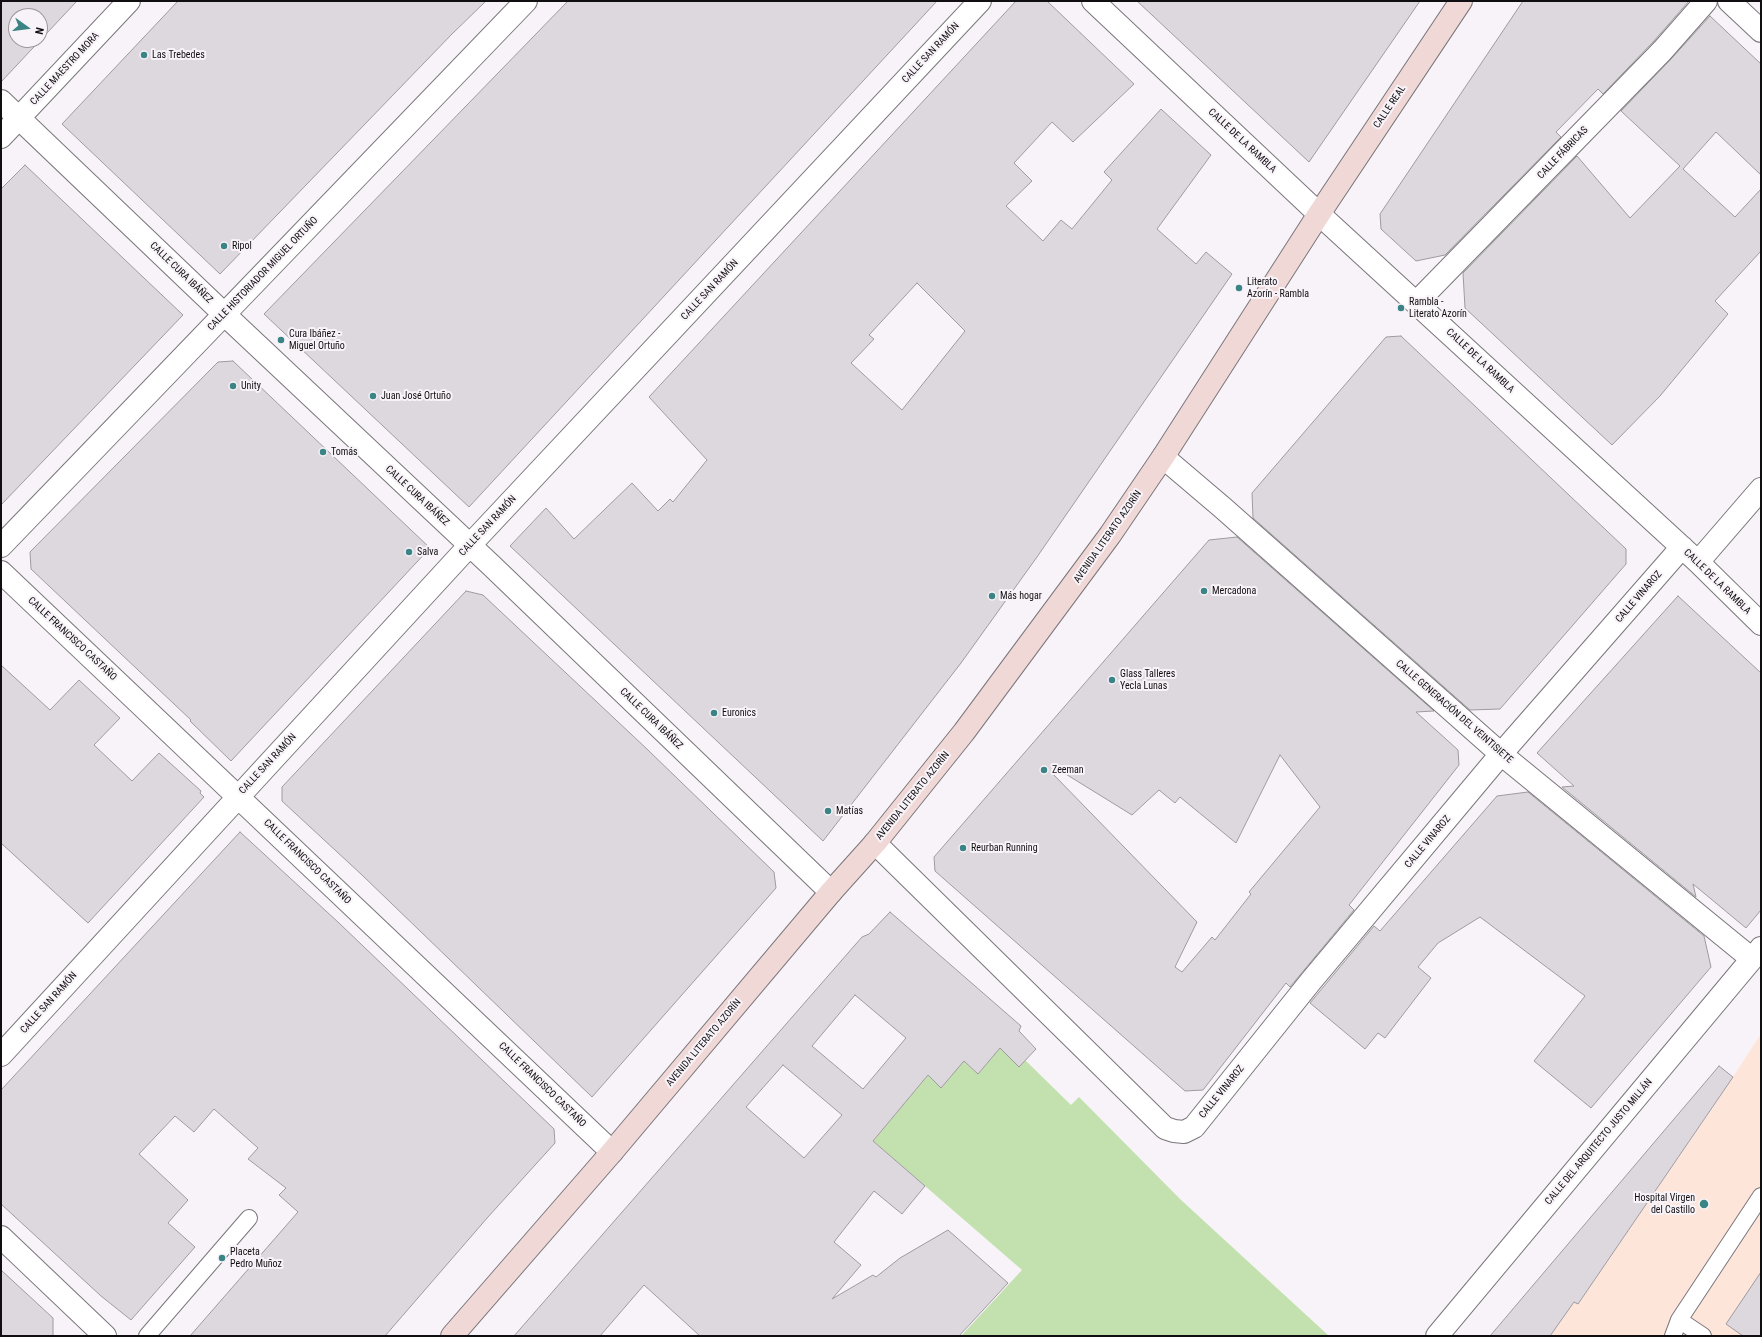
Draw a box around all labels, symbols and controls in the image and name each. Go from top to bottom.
north arrow [8,8,48,48]
street label: CALLE SAN RAMÓN [900,20,962,86]
text: N [32,26,46,36]
street label: CALLE MAESTRO MORA [28,30,102,108]
place label: Las Trebedes [152,49,205,61]
marker: Las Trebedes [139,50,149,60]
street label: CALLE REAL [1371,83,1409,131]
street label: CALLE DE LA RAMBLA [1205,106,1279,176]
street label: CALLE FÁBRICAS [1535,124,1591,182]
street label: CALLE HISTORIADOR MIGUEL ORTUÑO [205,215,321,333]
street label: CALLE CURA IBÁÑEZ [147,240,215,306]
place label: Ripol [232,240,252,252]
marker: Ripol [219,241,229,251]
street label: CALLE SAN RAMÓN [679,257,741,323]
place label: Literato Azorín - Rambla [1247,276,1309,300]
marker: Literato Azorín - Rambla [1234,283,1244,293]
place label: Rambla - Literato Azorín [1409,296,1467,320]
marker: Rambla - Literato Azorín [1396,303,1406,313]
street label: CALLE DE LA RAMBLA [1443,326,1517,396]
place label: Cura Ibáñez - Miguel Ortuño [289,328,345,352]
marker: Cura Ibáñez - Miguel Ortuño [276,335,286,345]
place label: Unity [241,380,261,392]
marker: Unity [228,381,238,391]
place label: Juan José Ortuño [381,390,451,402]
marker: Juan José Ortuño [368,391,378,401]
place label: Tomás [331,446,358,458]
marker: Tomás [318,447,328,457]
street label: CALLE CURA IBÁÑEZ [383,463,451,529]
street label: AVENIDA LITERATO AZORÍN [1071,488,1145,586]
street label: CALLE SAN RAMÓN [457,493,519,559]
place label: Salva [417,546,438,558]
marker: Salva [404,547,414,557]
street label: CALLE DE LA RAMBLA [1681,547,1753,617]
street label: CALLE VINAROZ [1613,569,1665,625]
place label: Mercadona [1212,585,1256,597]
marker: Mercadona [1199,586,1209,596]
place label: Más hogar [1000,590,1042,602]
marker: Más hogar [987,591,997,601]
street label: CALLE FRANCISCO CASTAÑO [25,595,119,683]
street label: CALLE GENERACIÓN DEL VEINTISIETE [1393,658,1515,766]
place label: Glass Talleres Yecla Lunas [1120,668,1175,692]
marker: Glass Talleres Yecla Lunas [1107,675,1117,685]
street label: CALLE CURA IBÁÑEZ [617,686,685,752]
place label: Euronics [722,707,756,719]
marker: Euronics [709,708,719,718]
street label: CALLE SAN RAMÓN [237,731,299,797]
street label: AVENIDA LITERATO AZORÍN [874,749,952,843]
place label: Zeeman [1052,764,1084,776]
marker: Zeeman [1039,765,1049,775]
place label: Matías [836,805,863,817]
marker: Matías [823,806,833,816]
street label: CALLE VINAROZ [1403,813,1453,871]
street label: CALLE FRANCISCO CASTAÑO [261,817,353,907]
place label: Reurban Running [971,842,1038,854]
marker: Reurban Running [958,843,968,853]
street label: CALLE SAN RAMÓN [18,970,80,1036]
street label: AVENIDA LITERATO AZORÍN [664,997,744,1089]
street label: CALLE FRANCISCO CASTAÑO [496,1040,588,1130]
street label: CALLE VINAROZ [1197,1063,1247,1121]
street label: CALLE DEL ARQUITECTO JUSTO MILLÁN [1543,1077,1655,1207]
place label: Hospital Virgen del Castillo [1634,1192,1695,1216]
marker: Hospital Virgen del Castillo [1698,1198,1710,1210]
place label: Placeta Pedro Muñoz [230,1246,282,1270]
marker: Placeta Pedro Muñoz [217,1253,227,1263]

